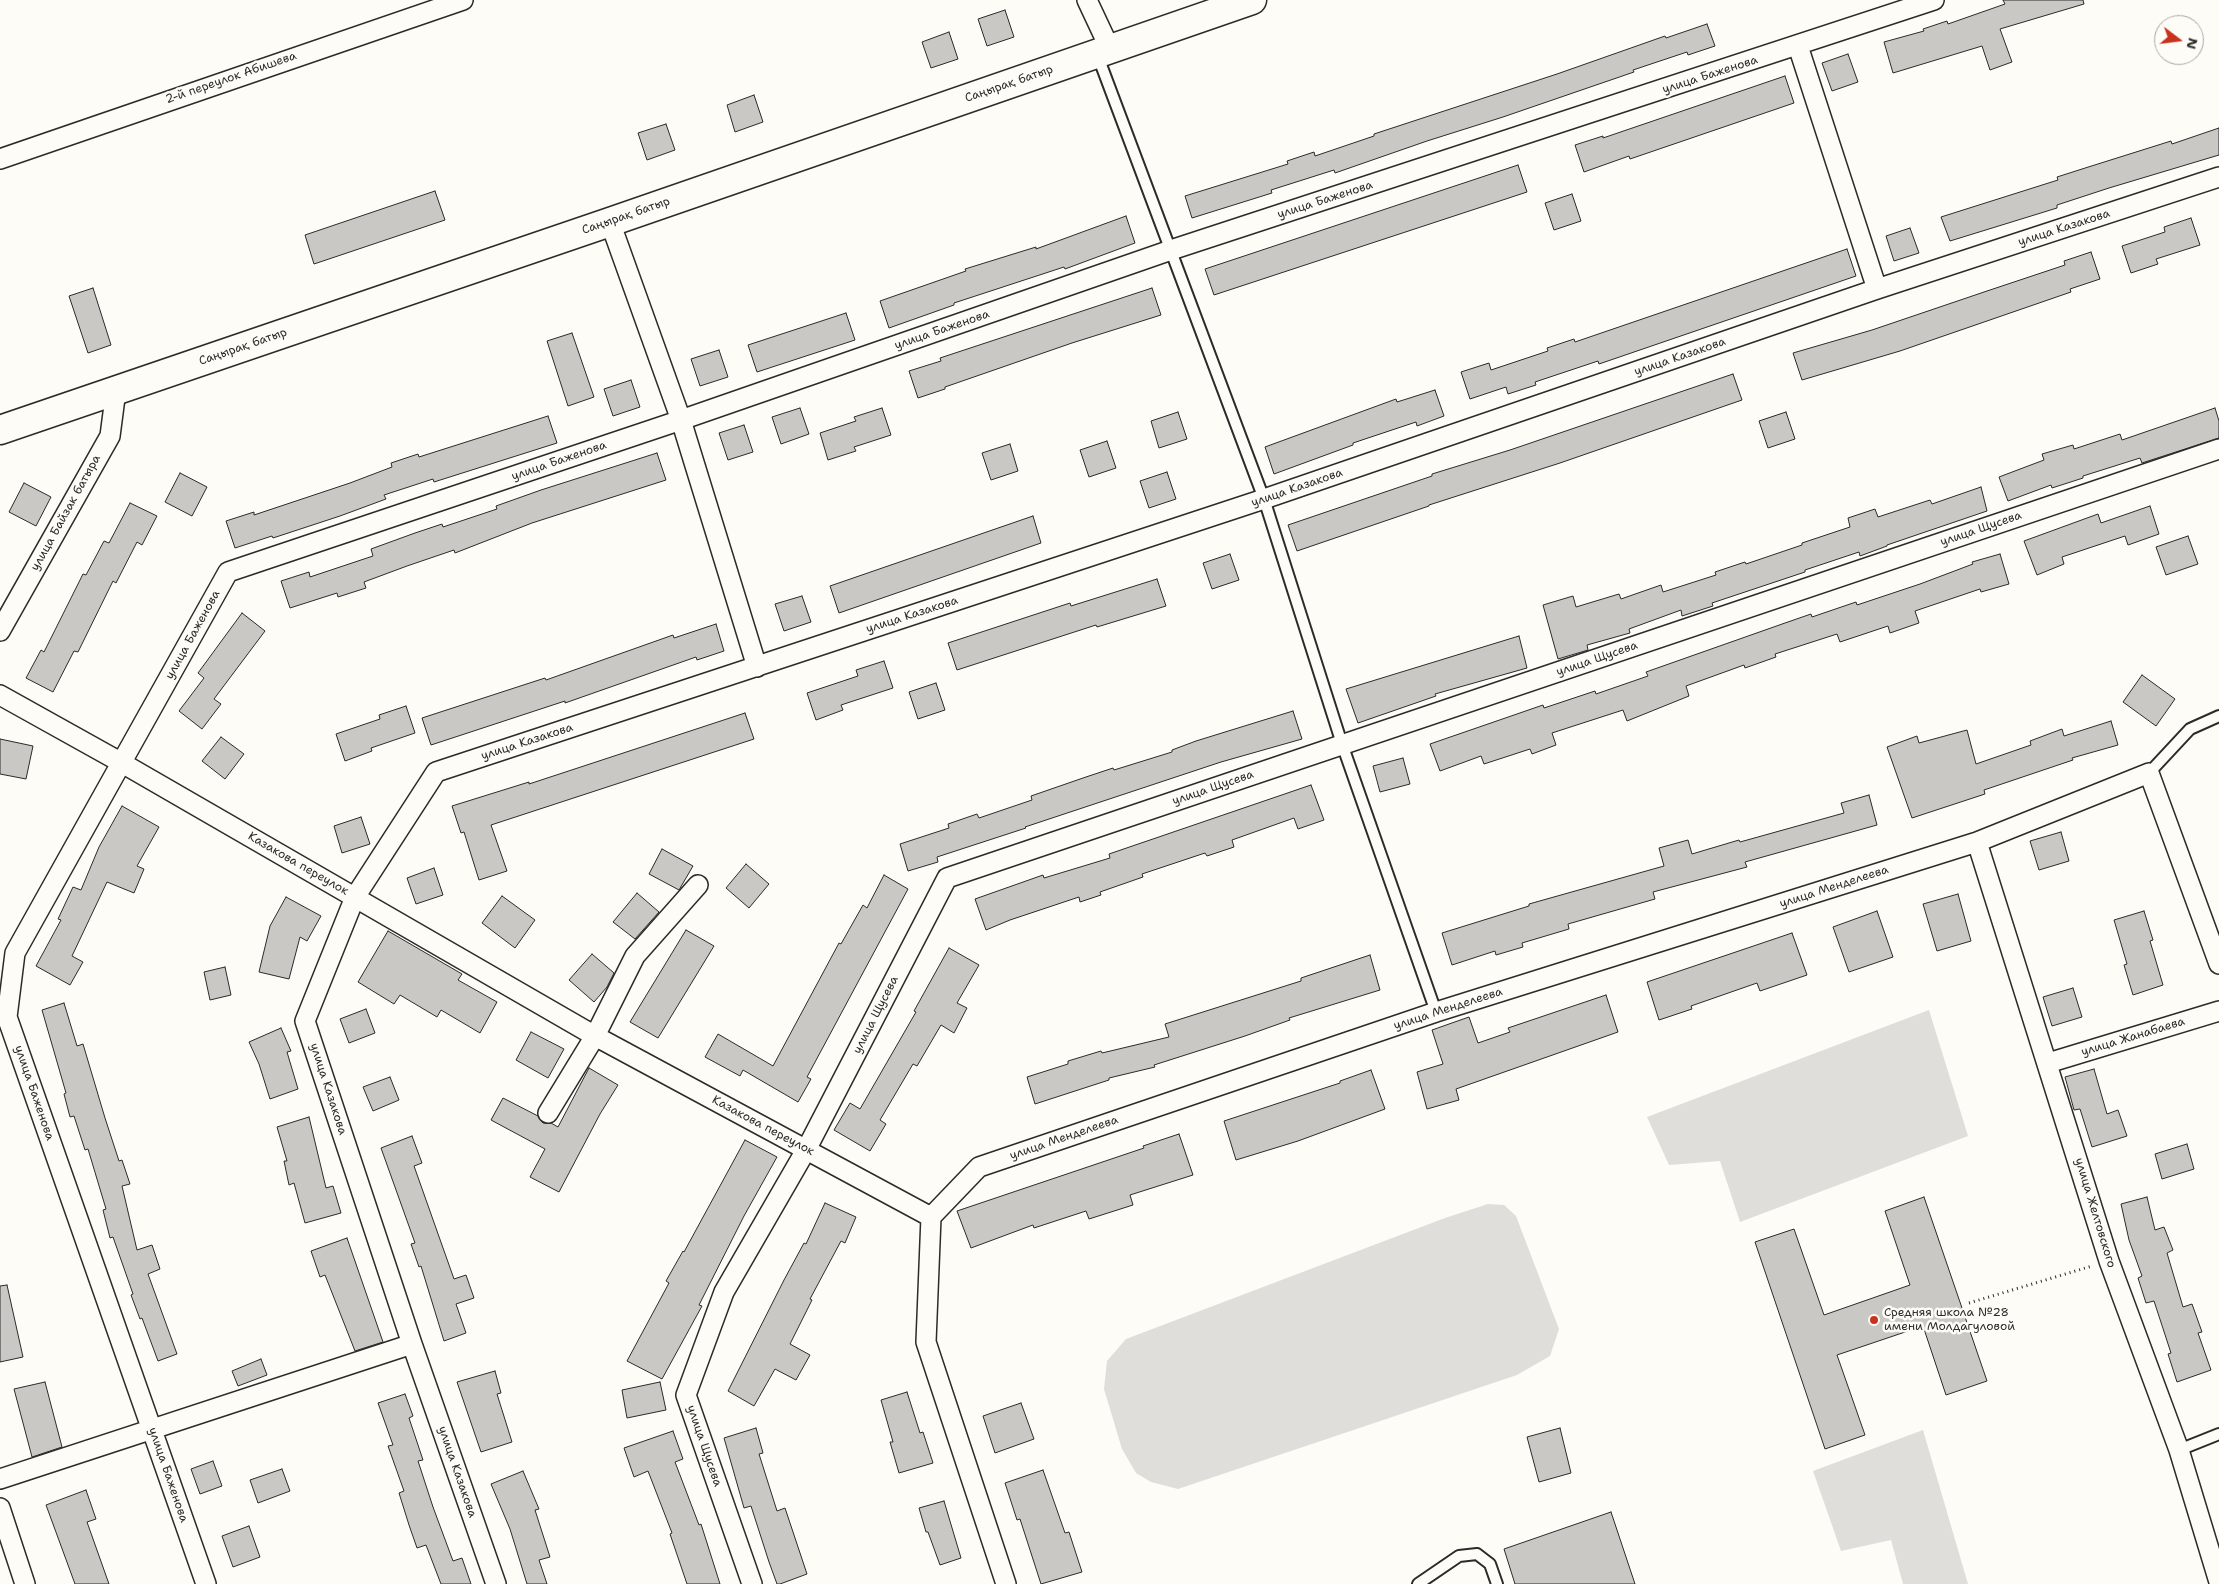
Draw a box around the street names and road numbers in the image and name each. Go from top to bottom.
street label: 2-й переулок Абишева [164,49,298,107]
street label: улица Баженова [1660,53,1760,97]
street label: Саңырақ батыр [963,62,1055,106]
street label: улица Баженова [1275,178,1375,222]
street label: Саңырақ батыр [580,194,672,238]
street label: улица Казакова [2016,206,2112,250]
street label: улица Баженова [893,307,991,353]
street label: Саңырақ батыр [197,325,289,369]
street label: улица Казакова [1632,335,1728,379]
street label: улица Баженова [510,438,608,484]
street label: улица Байзак батыра [28,452,104,574]
street label: улица Казакова [1249,466,1345,510]
street label: улица Щусева [1938,508,2024,550]
street label: улица Баженова [163,588,223,682]
street label: улица Казакова [864,593,960,637]
street label: улица Щусева [1554,638,1640,680]
street label: улица Казакова [479,720,575,764]
street label: улица Щусева [1170,767,1256,809]
street label: Казакова переулок [245,829,351,899]
street label: улица Менделеева [1778,863,1890,911]
street label: улица Щусева [850,974,902,1056]
street label: улица Менделеева [1392,985,1504,1033]
street label: улица Жанабаева [2079,1014,2187,1060]
street label: улица Казакова [306,1041,350,1137]
street label: улица Баженова [11,1044,57,1142]
street label: Казакова переулок [709,1093,817,1159]
street label: улица Менделеева [1008,1113,1120,1163]
street label: улица Желтовского [2071,1156,2119,1270]
street label: улица Щусева [683,1403,725,1489]
street label: улица Казакова [435,1424,479,1520]
street label: улица Баженова [145,1426,191,1524]

